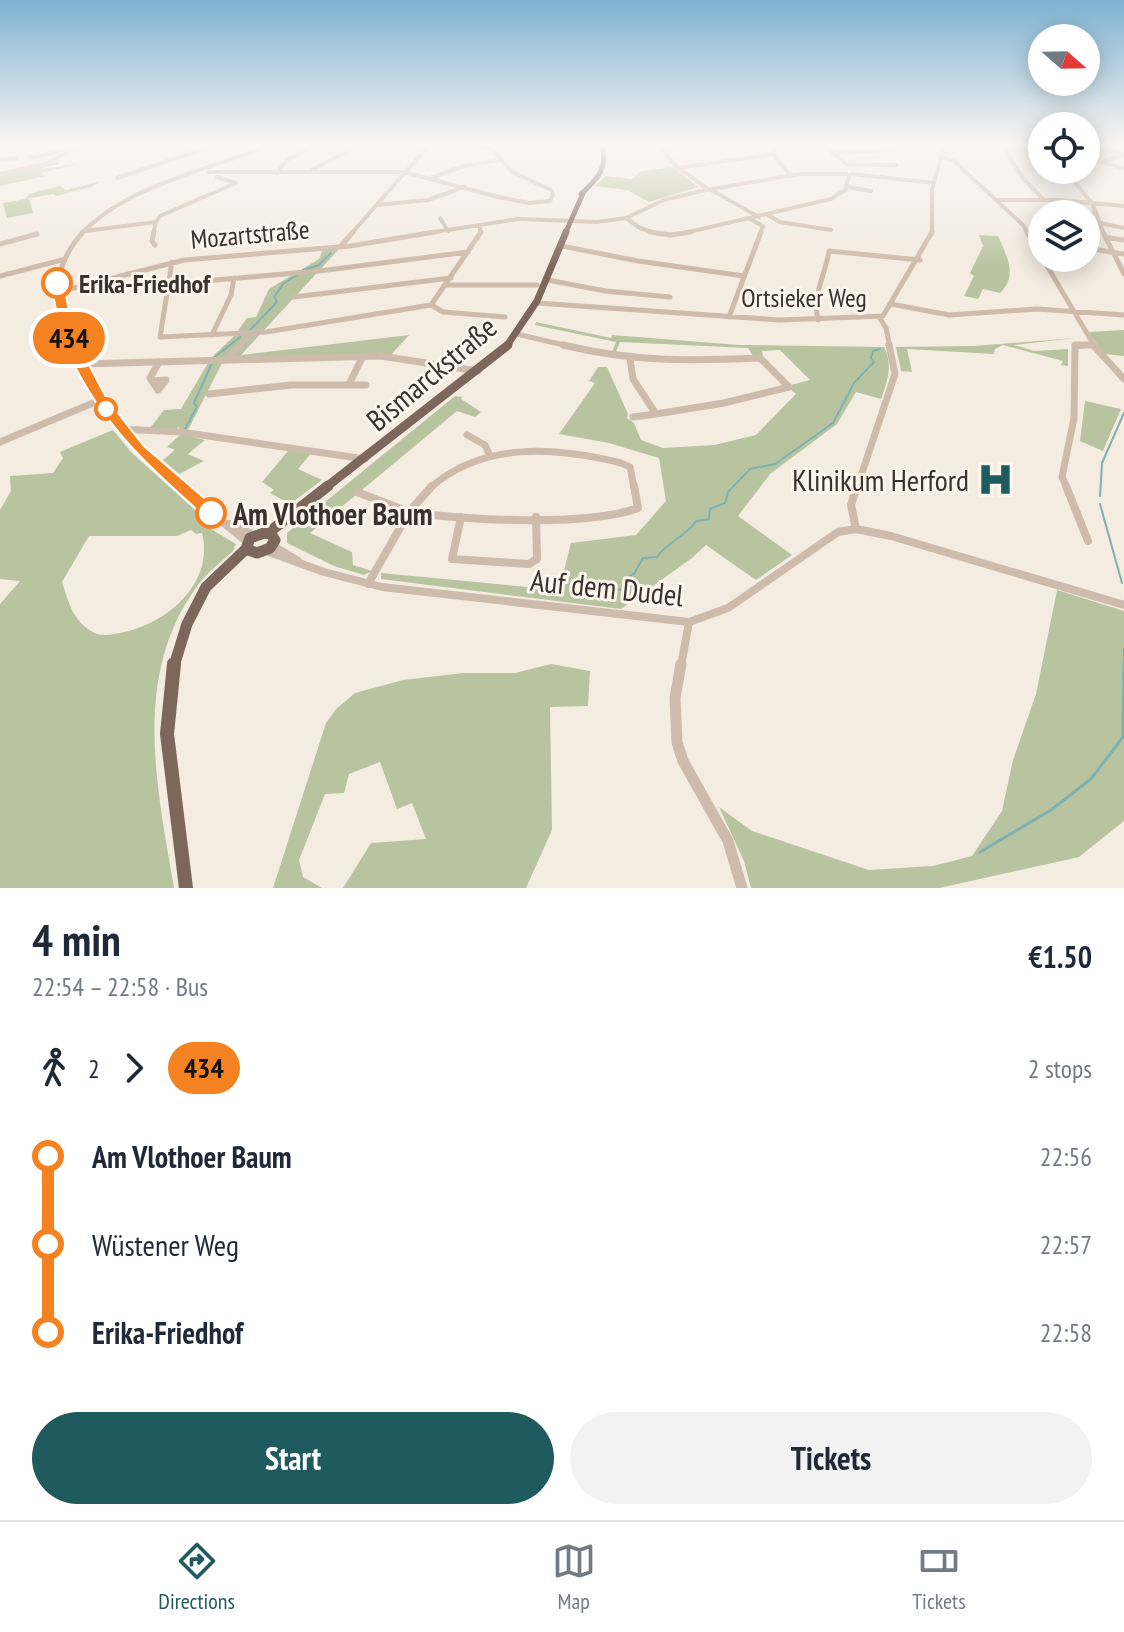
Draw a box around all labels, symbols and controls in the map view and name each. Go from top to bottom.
north arrow [1028,24,1100,96]
map controls [1028,24,1100,272]
button: locate [1028,112,1100,184]
button: layers [1028,200,1100,272]
street label: Mozartstraße [189,212,311,256]
place label: Erika-Friedhof [79,267,212,300]
marker: Erika-Friedhof [42,268,72,298]
street label: Ortsieker Weg [741,281,867,314]
street label: Bismarckstraße [358,307,504,439]
line badge: 434 [23,312,115,364]
text: 434 [49,319,89,356]
unlabelled marker [95,398,117,420]
place label: Klinikum Herford [792,460,969,499]
hospital icon: Klinikum Herford [976,460,1014,498]
place label: Am Vlothoer Baum [232,494,433,533]
marker: Am Vlothoer Baum [196,498,226,528]
street label: Auf dem Dudel [529,560,685,614]
text: 4 min [32,911,121,968]
text: €1.50 [1028,937,1092,976]
text: 22:54 – 22:58 · Bus [32,970,208,1003]
icon: walk [32,1046,76,1090]
icon: forward [112,1046,156,1090]
text: 434 [184,1049,224,1086]
text: 2 [88,1052,100,1085]
text: 2 stops [1028,1052,1092,1085]
text: Am Vlothoer Baum [92,1137,292,1176]
text: 22:56 [1040,1140,1092,1173]
text: Wüstener Weg [92,1225,239,1264]
text: 22:57 [1040,1228,1092,1261]
text: Erika-Friedhof [92,1313,243,1352]
text: 22:58 [1040,1316,1092,1349]
button: Start [32,1412,554,1504]
button: Tickets [570,1412,1092,1504]
tab: Directions [158,1539,235,1615]
tab: Map [552,1539,596,1615]
tab: Tickets [912,1539,966,1615]

